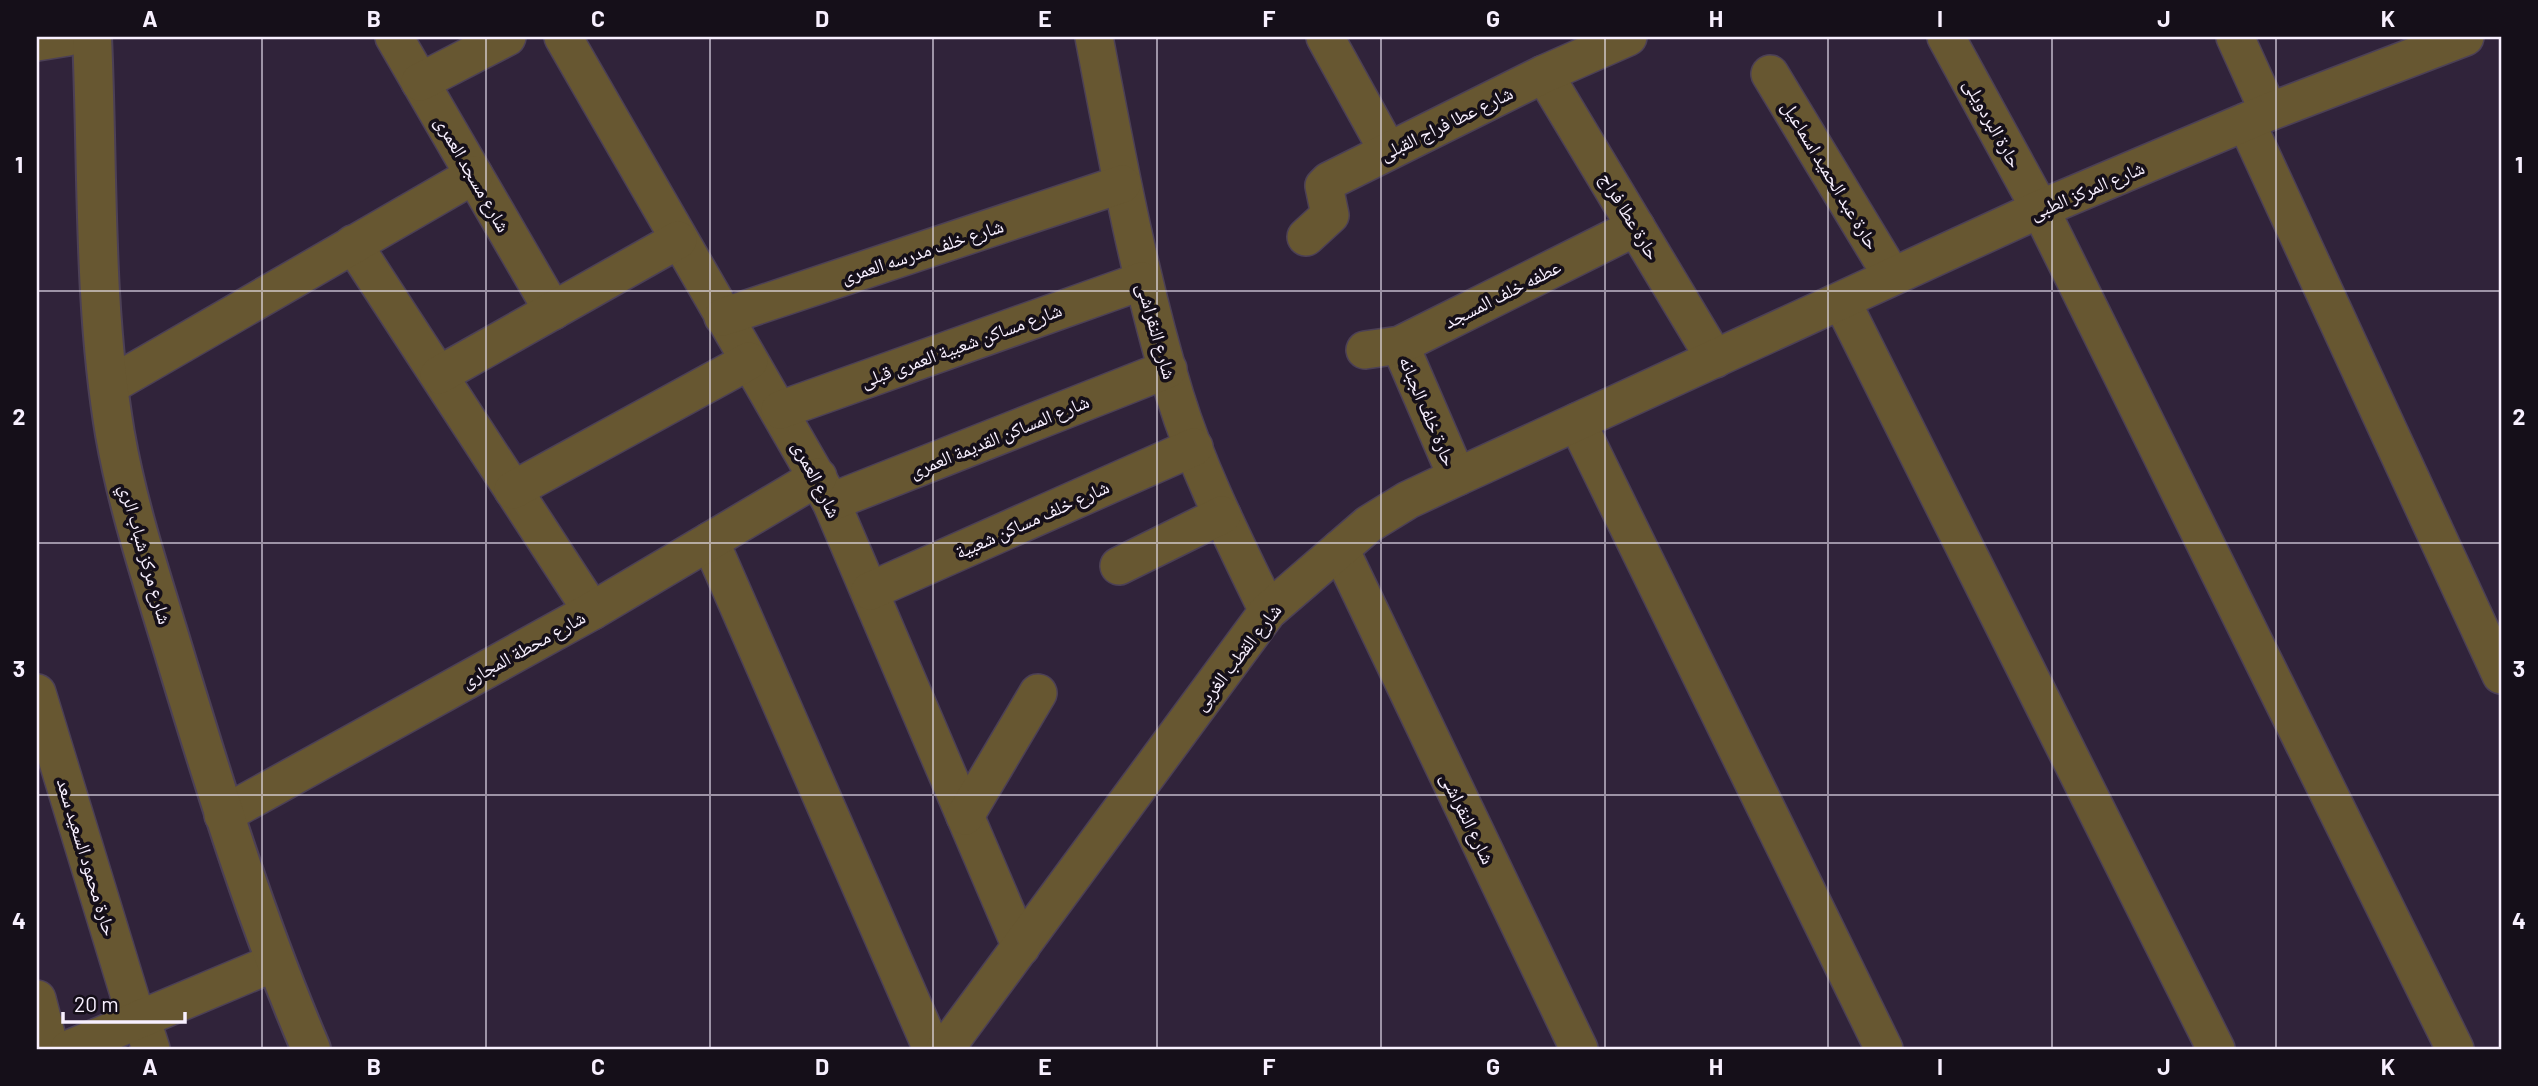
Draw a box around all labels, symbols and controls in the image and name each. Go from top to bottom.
text: A [142,4,158,32]
text: B [367,4,381,32]
text: C [591,4,605,32]
text: D [815,4,829,32]
text: E [1038,4,1052,32]
text: F [1263,4,1276,32]
text: G [1486,4,1500,32]
text: H [1709,4,1723,32]
text: I [1937,4,1943,32]
text: J [2157,4,2171,32]
text: K [2381,4,2395,32]
street label: حارة البردويلى [1959,74,2027,172]
street label: شارع عطا فراج القبلى [1375,80,1517,166]
street label: حارة عبد الحميد اسماعيل [1777,96,1885,254]
street label: شارع مسجد العمرى [430,112,516,236]
text: 1 [15,150,23,178]
text: 1 [2515,150,2523,178]
street label: شارع المركز الطبى [2026,155,2148,225]
street label: حارة عطا فراج [1594,168,1666,264]
street label: شارع خلف مدرسه العمرى [838,213,1006,289]
street label: عطفه خلف المسجد [1440,254,1564,333]
street label: شارع النقراشى [1132,280,1182,382]
street label: شارع مساكن شعبية العمرى قبلى [857,297,1065,393]
street label: حارة خلف الجبانه [1394,352,1462,470]
street label: شارع المساكن القديمة العمرى [906,389,1092,483]
text: 2 [13,402,25,430]
text: 2 [2513,402,2525,430]
street label: شارع العمرى [787,436,847,522]
street label: شارع خلف مساكن شعبية [951,474,1113,564]
street label: شارع مركز شباب الري [111,481,178,628]
street label: شارع القطب الغربى [1188,599,1286,715]
street label: شارع محطة المجارى [457,605,589,693]
text: 3 [13,654,25,682]
text: 3 [2513,654,2525,682]
street label: شارع النقراشى [1435,768,1501,868]
street label: حارة محمود السعيد سعد [52,775,122,939]
text: 4 [12,906,26,934]
text: 4 [2512,906,2526,934]
scale bar [63,981,186,1025]
text: 20 m [74,991,119,1016]
text: A [142,1052,158,1080]
text: B [367,1052,381,1080]
text: C [591,1052,605,1080]
text: D [815,1052,829,1080]
text: E [1038,1052,1052,1080]
text: F [1263,1052,1276,1080]
text: G [1486,1052,1500,1080]
text: H [1709,1052,1723,1080]
text: I [1937,1052,1943,1080]
text: J [2157,1052,2171,1080]
text: K [2381,1052,2395,1080]

